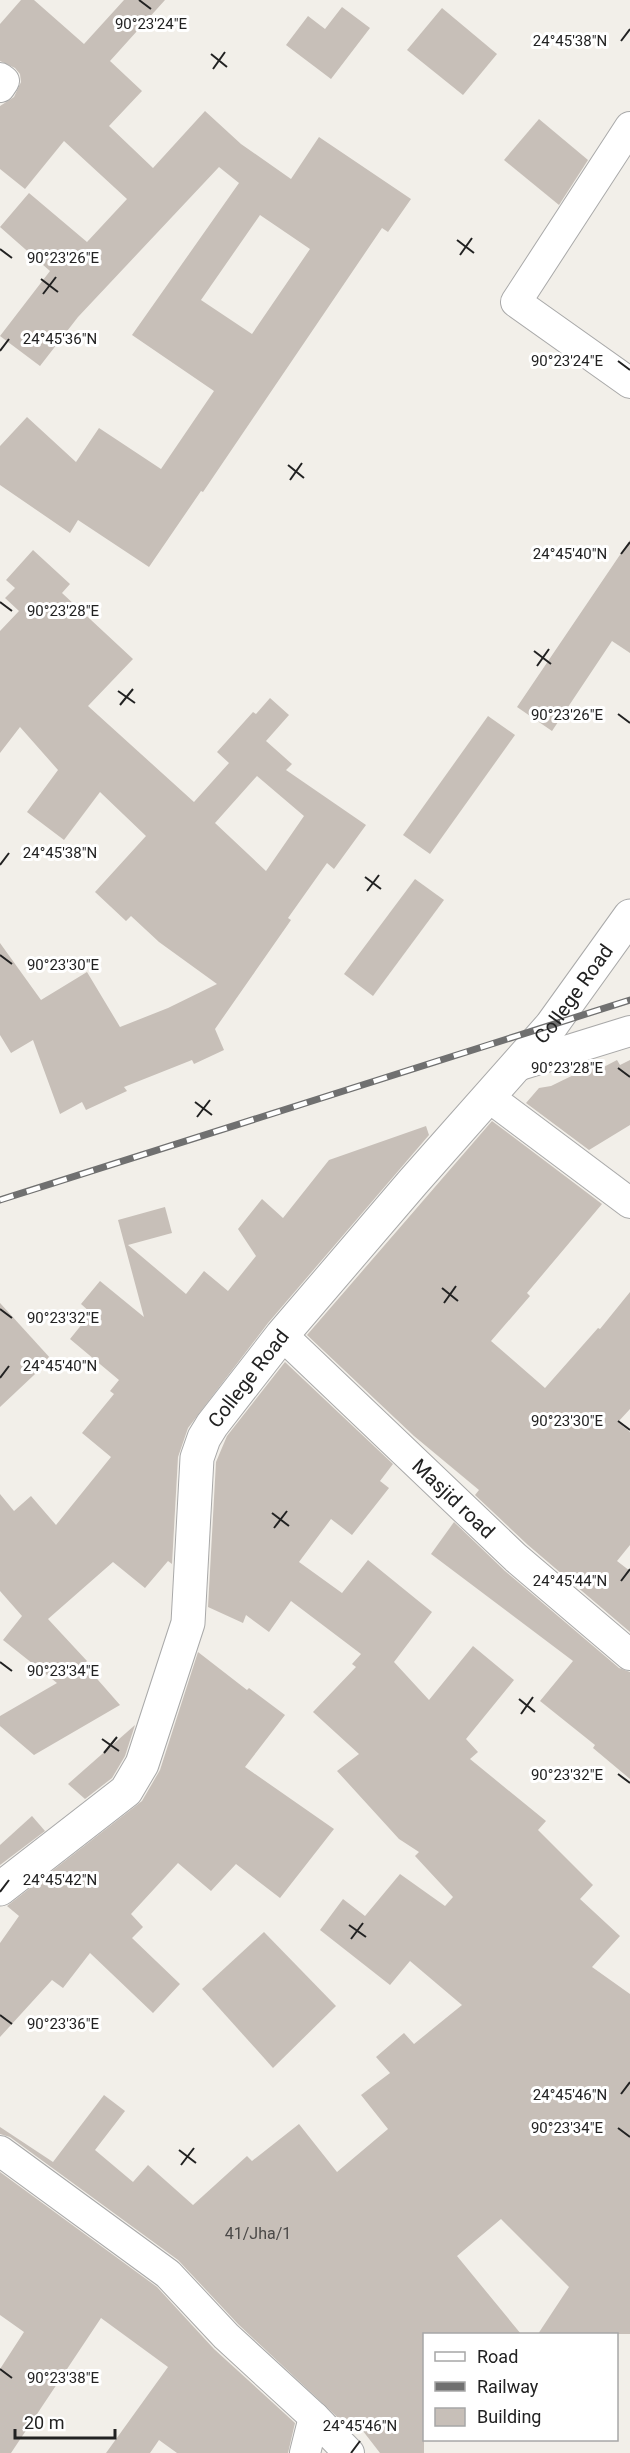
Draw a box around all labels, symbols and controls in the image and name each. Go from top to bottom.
text: 90°23'24"E [115,15,188,33]
text: 24°45'38"N [533,32,607,50]
text: 90°23'26"E [27,249,100,267]
text: 24°45'36"N [23,330,97,348]
text: 90°23'24"E [531,352,604,370]
text: 24°45'40"N [533,545,607,563]
text: 90°23'28"E [27,602,100,620]
text: 90°23'26"E [531,706,604,724]
text: 24°45'38"N [23,844,97,862]
street label: College Road [529,939,618,1049]
text: 90°23'30"E [27,956,100,974]
text: 90°23'28"E [531,1059,604,1077]
text: 90°23'32"E [27,1309,100,1327]
street label: College Road [203,1325,294,1432]
text: 24°45'40"N [23,1357,97,1375]
text: 90°23'30"E [531,1412,604,1430]
street label: Masjid road [407,1454,500,1543]
text: 24°45'44"N [533,1572,607,1590]
text: 90°23'34"E [27,1662,100,1680]
text: 90°23'32"E [531,1766,604,1784]
text: 24°45'42"N [23,1871,97,1889]
text: 90°23'36"E [27,2015,100,2033]
text: 24°45'46"N [533,2086,607,2104]
text: 90°23'34"E [531,2119,604,2137]
house number: 41/Jha/1 [225,2224,291,2243]
legend [423,2333,618,2441]
text: Road [477,2346,518,2367]
text: 90°23'38"E [27,2369,100,2387]
text: Railway [477,2376,539,2397]
scale bar [15,2402,116,2440]
text: Building [477,2406,541,2427]
text: 20 m [24,2412,64,2433]
text: 24°45'46"N [323,2417,397,2435]

